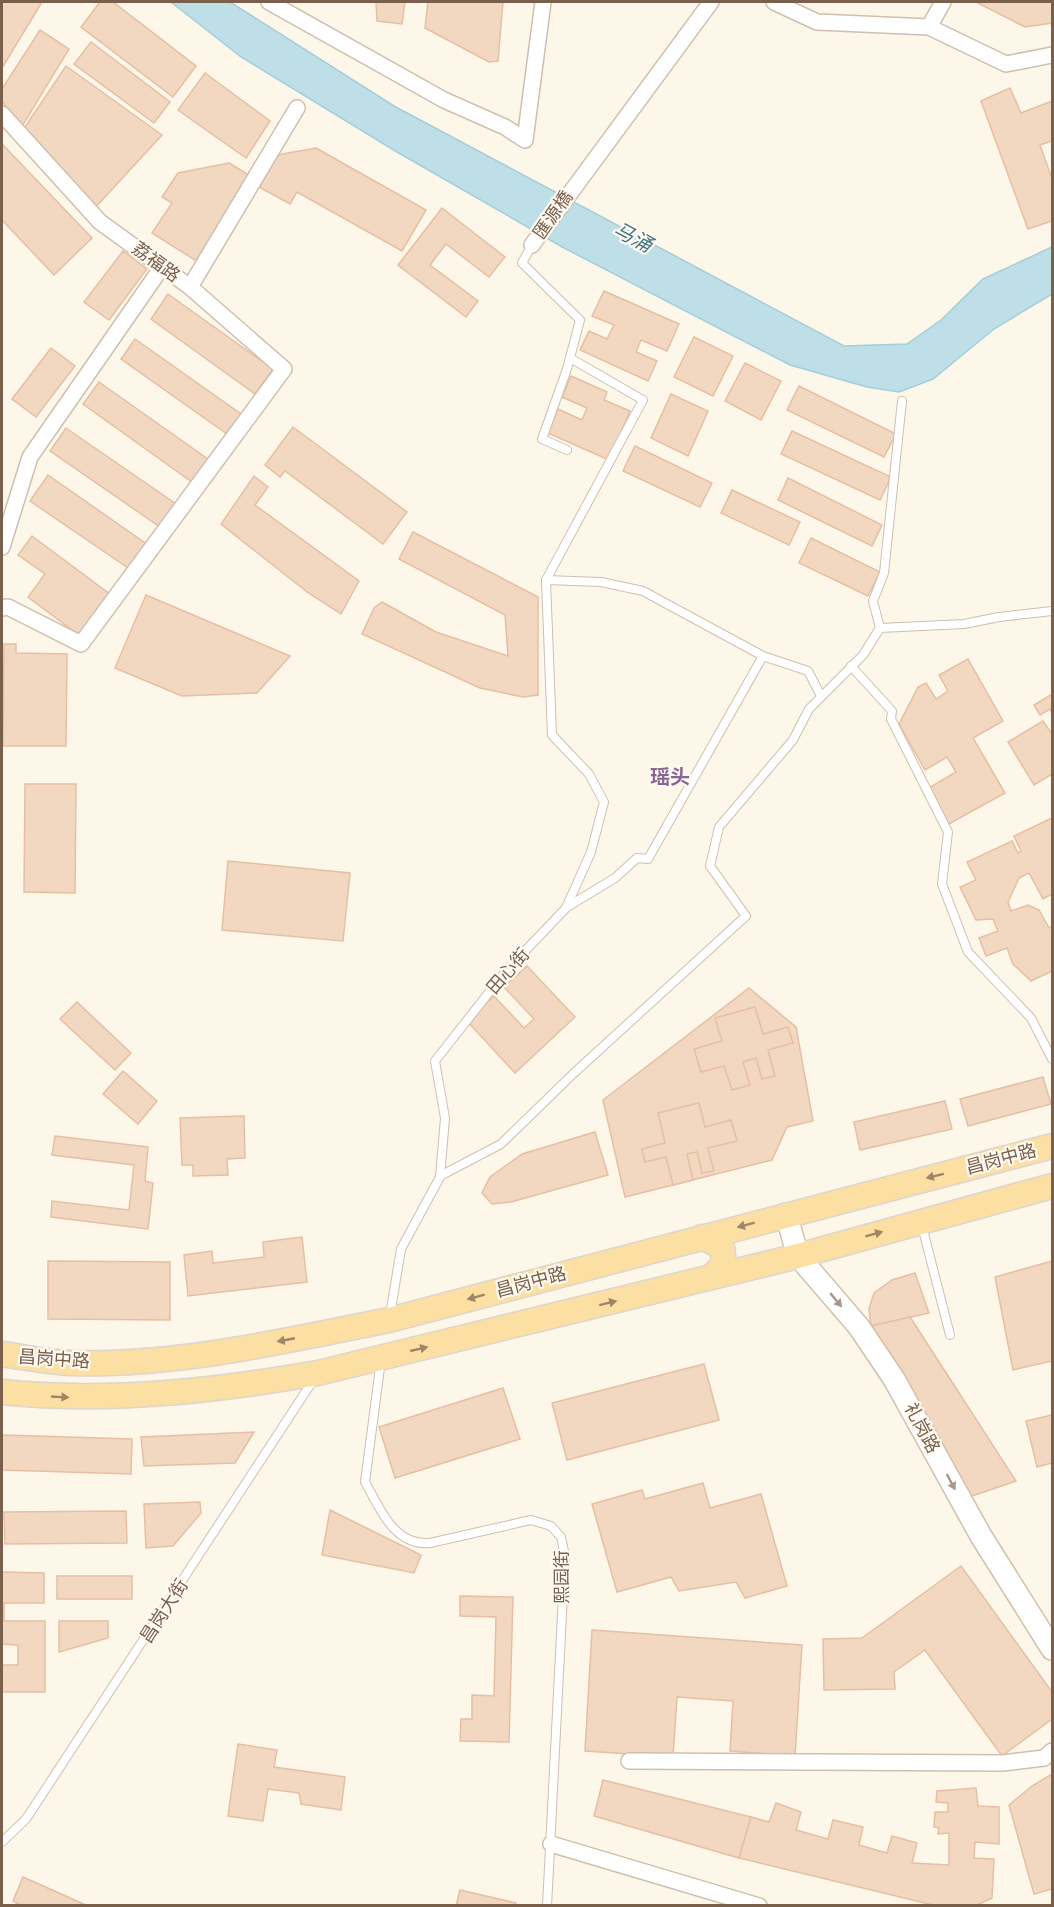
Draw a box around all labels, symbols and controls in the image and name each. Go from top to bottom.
street label: 匯源橋 [529,187,577,243]
water label: 马涌 [610,218,658,257]
street label: 荔福路 [128,238,184,286]
district label: 瑶头 [650,766,690,788]
street label: 田心街 [483,944,533,998]
street label: 昌岗中路 [964,1140,1038,1178]
one-way arrow [926,1172,944,1182]
one-way arrow [737,1221,755,1230]
one-way arrow [865,1229,883,1239]
street label: 昌岗中路 [494,1263,568,1301]
one-way arrow [467,1292,486,1302]
one-way arrow [829,1292,842,1307]
one-way arrow [599,1298,617,1307]
one-way arrow [277,1336,296,1345]
one-way arrow [409,1344,428,1354]
street label: 昌岗中路 [17,1347,91,1371]
one-way arrow [50,1392,69,1401]
street label: 礼岗路 [900,1399,944,1457]
one-way arrow [946,1474,956,1491]
street label: 熙园街 [552,1550,572,1604]
street label: 昌岗大街 [136,1575,192,1647]

